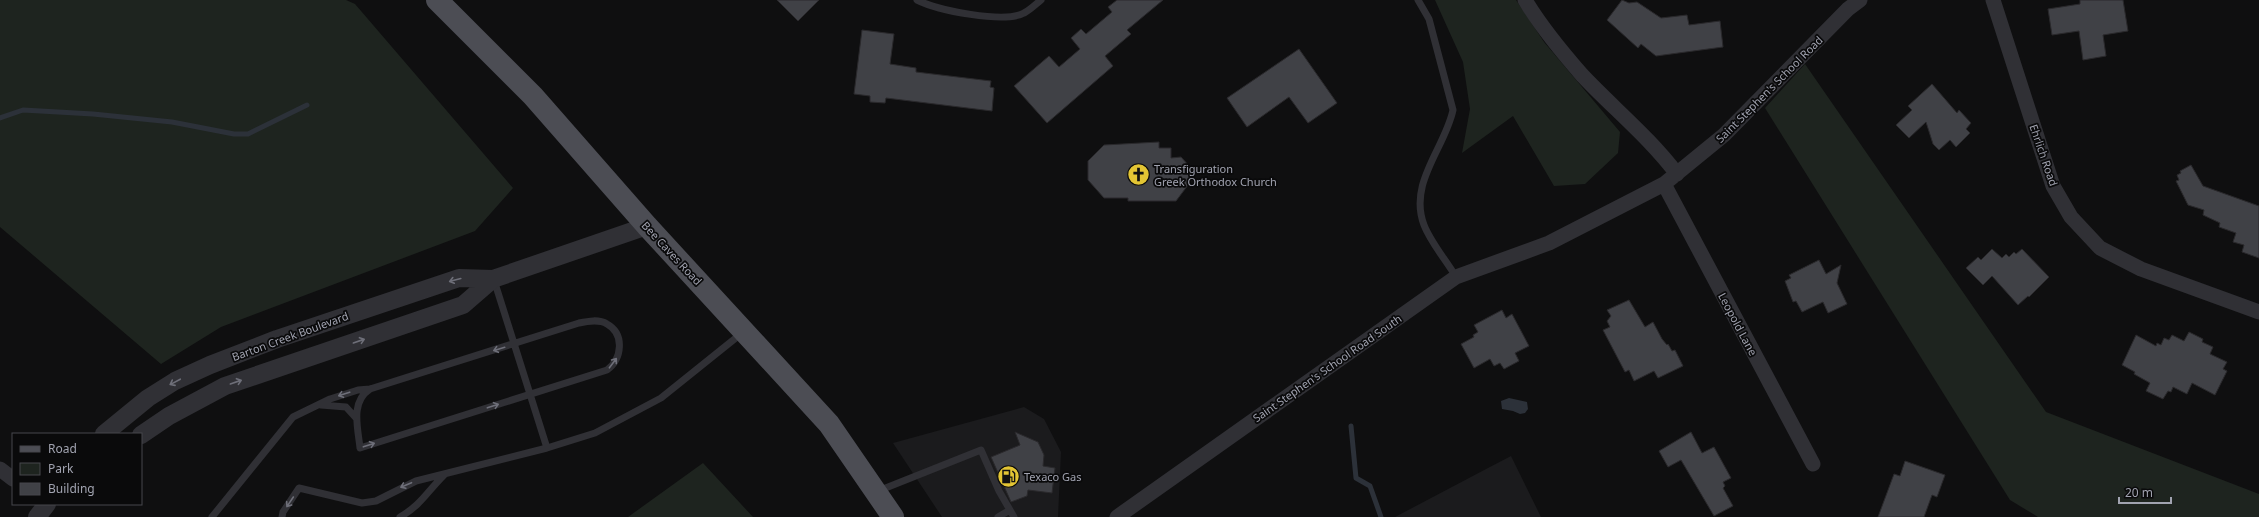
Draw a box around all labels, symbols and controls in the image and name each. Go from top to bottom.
street label: Saint Stephen's School Road [1712,32,1826,146]
street label: Ehrlich Road [2026,122,2062,188]
church icon: Transfiguration Greek Orthodox Church [1126,161,1152,187]
place label: Transfiguration Greek Orthodox Church [1154,161,1277,189]
street label: Bee Caves Road [639,218,705,288]
one-way arrow [448,276,461,284]
street label: Leopold Lane [1715,290,1761,358]
street label: Barton Creek Boulevard [230,308,350,364]
street label: Saint Stephen's School Road South [1250,311,1404,425]
one-way arrow [353,336,365,344]
one-way arrow [492,346,505,353]
one-way arrow [609,357,617,368]
one-way arrow [229,378,242,385]
one-way arrow [169,379,181,386]
one-way arrow [338,391,351,398]
one-way arrow [486,402,499,409]
legend [12,433,142,505]
text: Road [48,440,77,457]
one-way arrow [362,441,375,448]
text: Park [48,460,74,477]
fuel station icon: Texaco Gas [996,463,1022,489]
place label: Texaco Gas [1024,469,1082,484]
scale bar [2119,479,2171,505]
text: Building [48,480,95,497]
one-way arrow [401,482,413,489]
text: 20 m [2125,484,2153,501]
one-way arrow [286,496,294,507]

